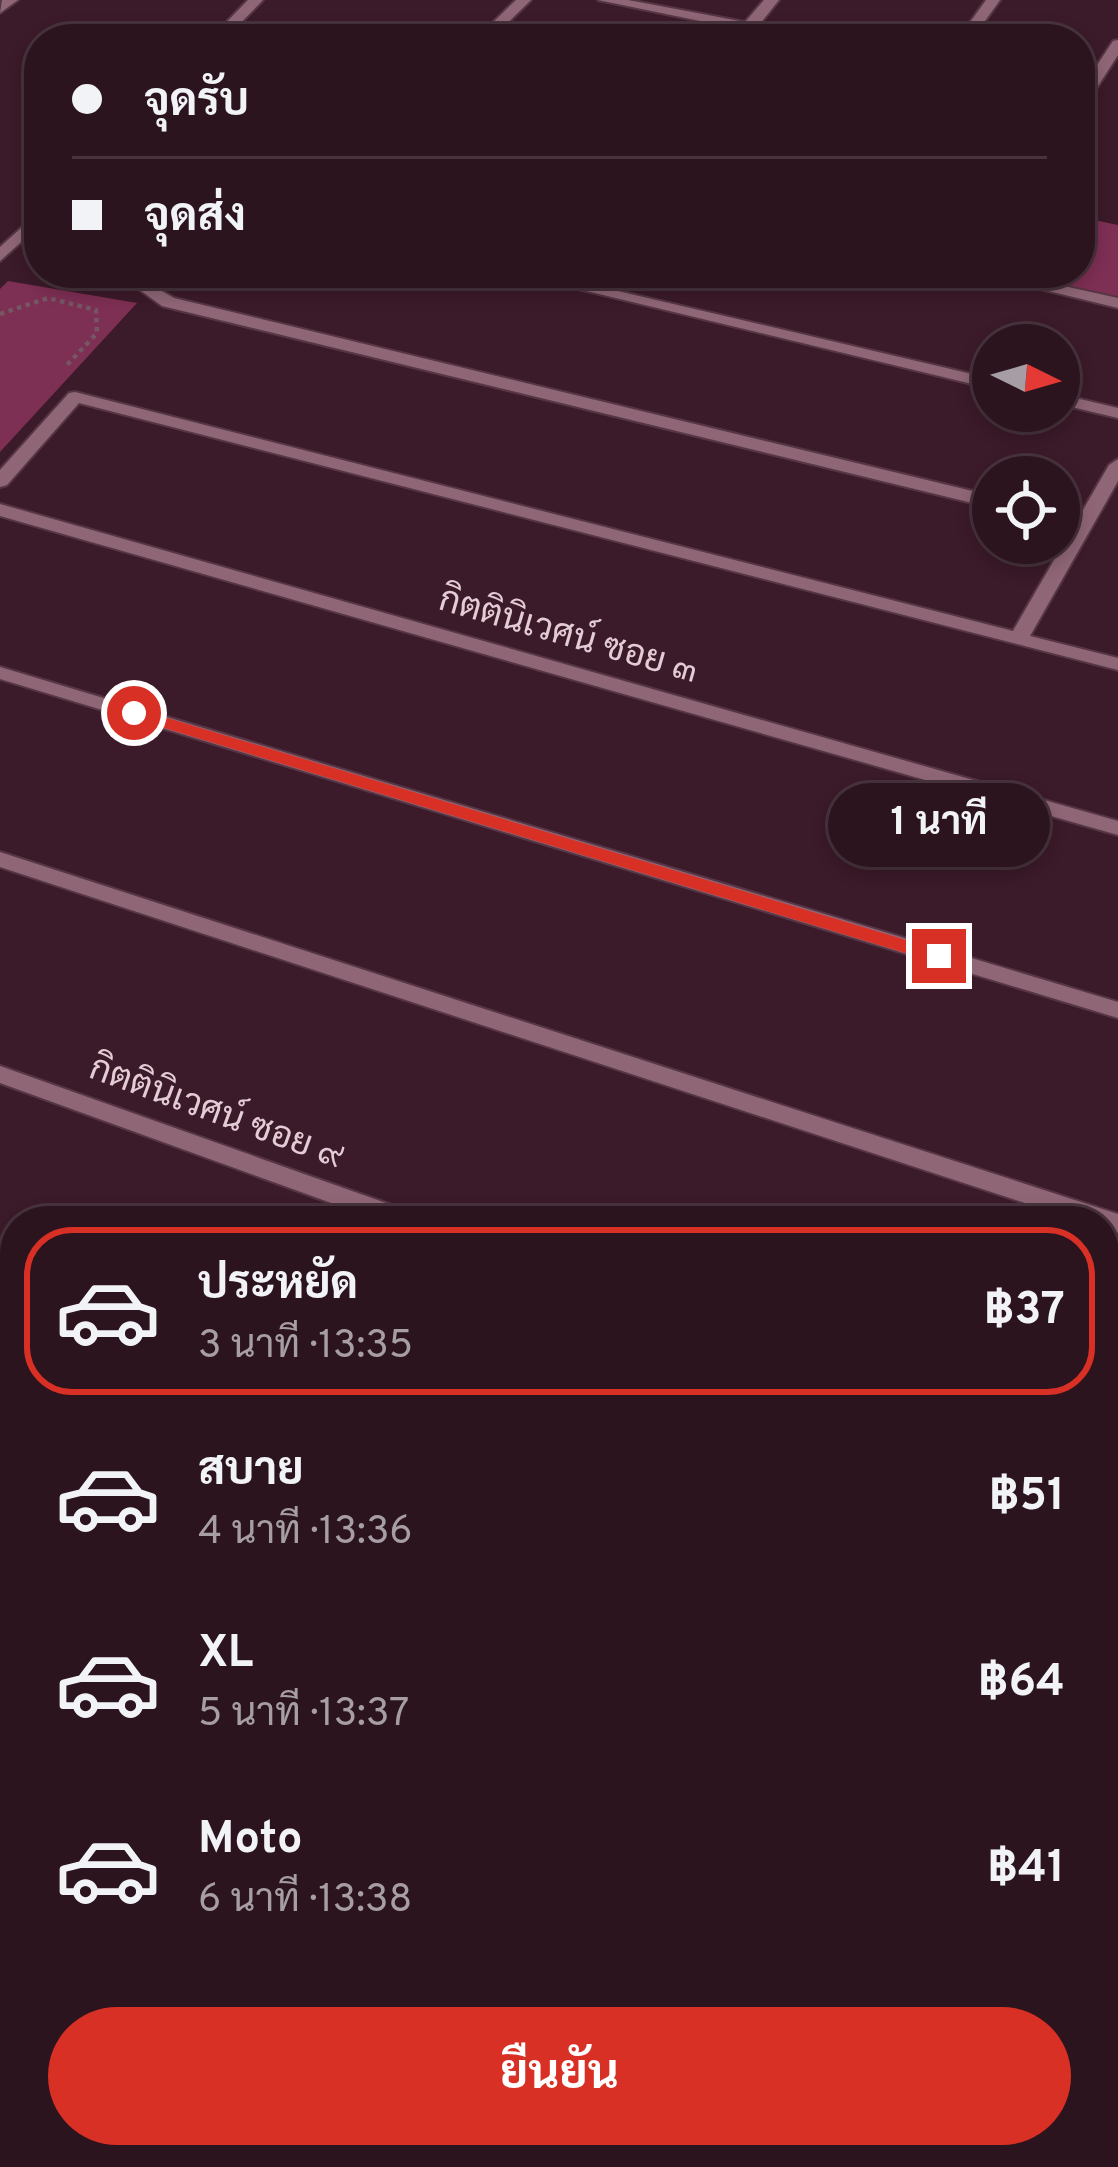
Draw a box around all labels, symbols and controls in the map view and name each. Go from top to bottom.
text: จุดรับ [144,75,249,132]
text: จุดส่ง [144,190,246,247]
north arrow [972,324,1080,432]
map controls [972,324,1080,564]
button: locate [972,456,1080,564]
street label: กิตตินิเวศน์ ซอย ๓ [433,575,704,696]
route start [107,686,161,740]
callout: 1 นาที [828,782,1050,866]
text: 1 นาที [890,800,988,849]
route end [912,929,966,983]
street label: กิตตินิเวศน์ ซอย ๙ [83,1044,350,1181]
icon: car [54,1257,162,1365]
text: ประหยัด [198,1258,358,1315]
text: ฿37 [984,1283,1065,1340]
text: 3 นาที · 13:35 [198,1323,413,1372]
icon: car [54,1443,162,1551]
text: สบาย [198,1444,304,1501]
text: ฿51 [988,1469,1065,1526]
text: 4 นาที · 13:36 [198,1509,413,1558]
text: XL [198,1626,253,1683]
icon: car [54,1629,162,1737]
text: ฿64 [977,1655,1065,1712]
text: 5 นาที · 13:37 [198,1691,409,1740]
text: Moto [198,1812,302,1869]
icon: car [54,1815,162,1923]
text: ฿41 [987,1841,1065,1898]
text: 6 นาที · 13:38 [198,1877,412,1926]
button: ยืนยัน [48,2007,1071,2145]

